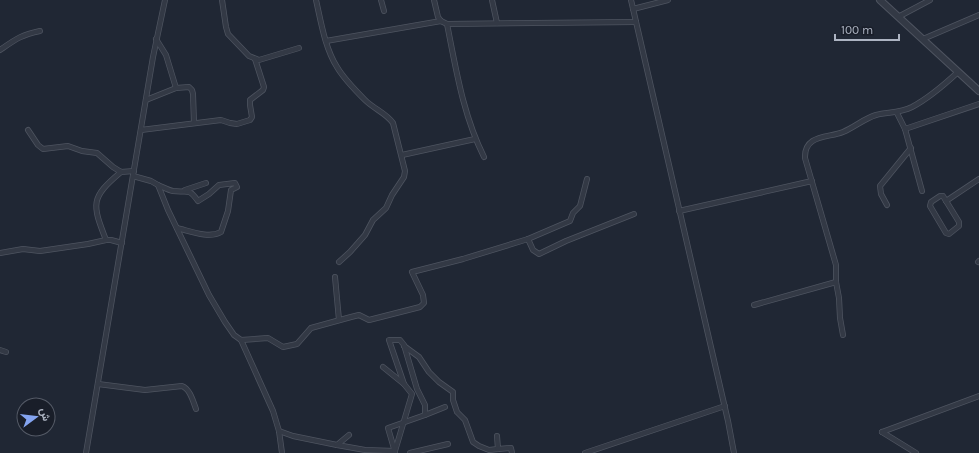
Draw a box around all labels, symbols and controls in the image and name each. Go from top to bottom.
scale bar [835,16,899,42]
text: 100 m [841,23,873,37]
north arrow [16,397,56,437]
text: ش [37,406,53,423]

